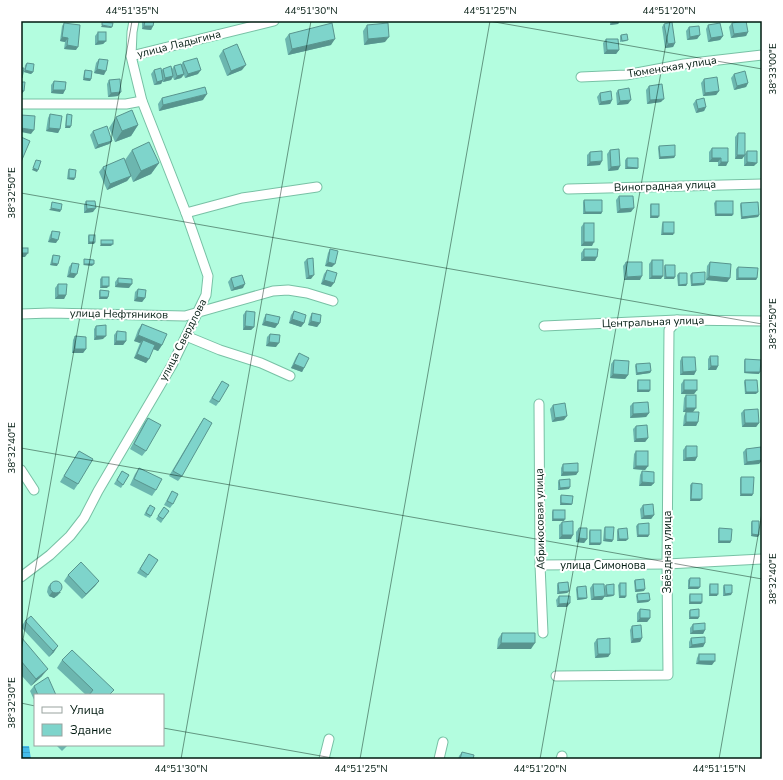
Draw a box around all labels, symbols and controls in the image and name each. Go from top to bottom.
text: 44°51'35"N [105,4,159,18]
text: 44°51'30"N [284,4,338,18]
text: 44°51'25"N [463,4,517,18]
text: 44°51'20"N [642,4,696,18]
street label: улица Ладыгина [136,26,222,62]
text: 38°33'00"E [766,43,780,95]
street label: Тюменская улица [626,53,718,81]
text: 38°32'50"E [5,167,19,219]
street label: Виноградная улица [614,177,716,195]
street label: улица Свердлова [156,296,210,384]
text: 38°32'50"E [766,298,780,350]
street label: улица Нефтяников [70,306,168,322]
street label: Центральная улица [602,313,705,331]
text: 38°32'40"E [5,422,19,474]
street label: Абрикосовая улица [532,468,548,570]
street label: Звёздная улица [660,510,675,593]
text: 38°32'40"E [766,553,780,605]
street label: улица Симонова [560,558,646,573]
text: 38°32'30"E [5,677,19,729]
legend [34,694,164,746]
text: Улица [69,702,104,718]
text: Здание [70,722,112,738]
text: 44°51'30"N [154,762,208,776]
text: 44°51'25"N [334,762,388,776]
text: 44°51'20"N [513,762,567,776]
text: 44°51'15"N [692,762,746,776]

